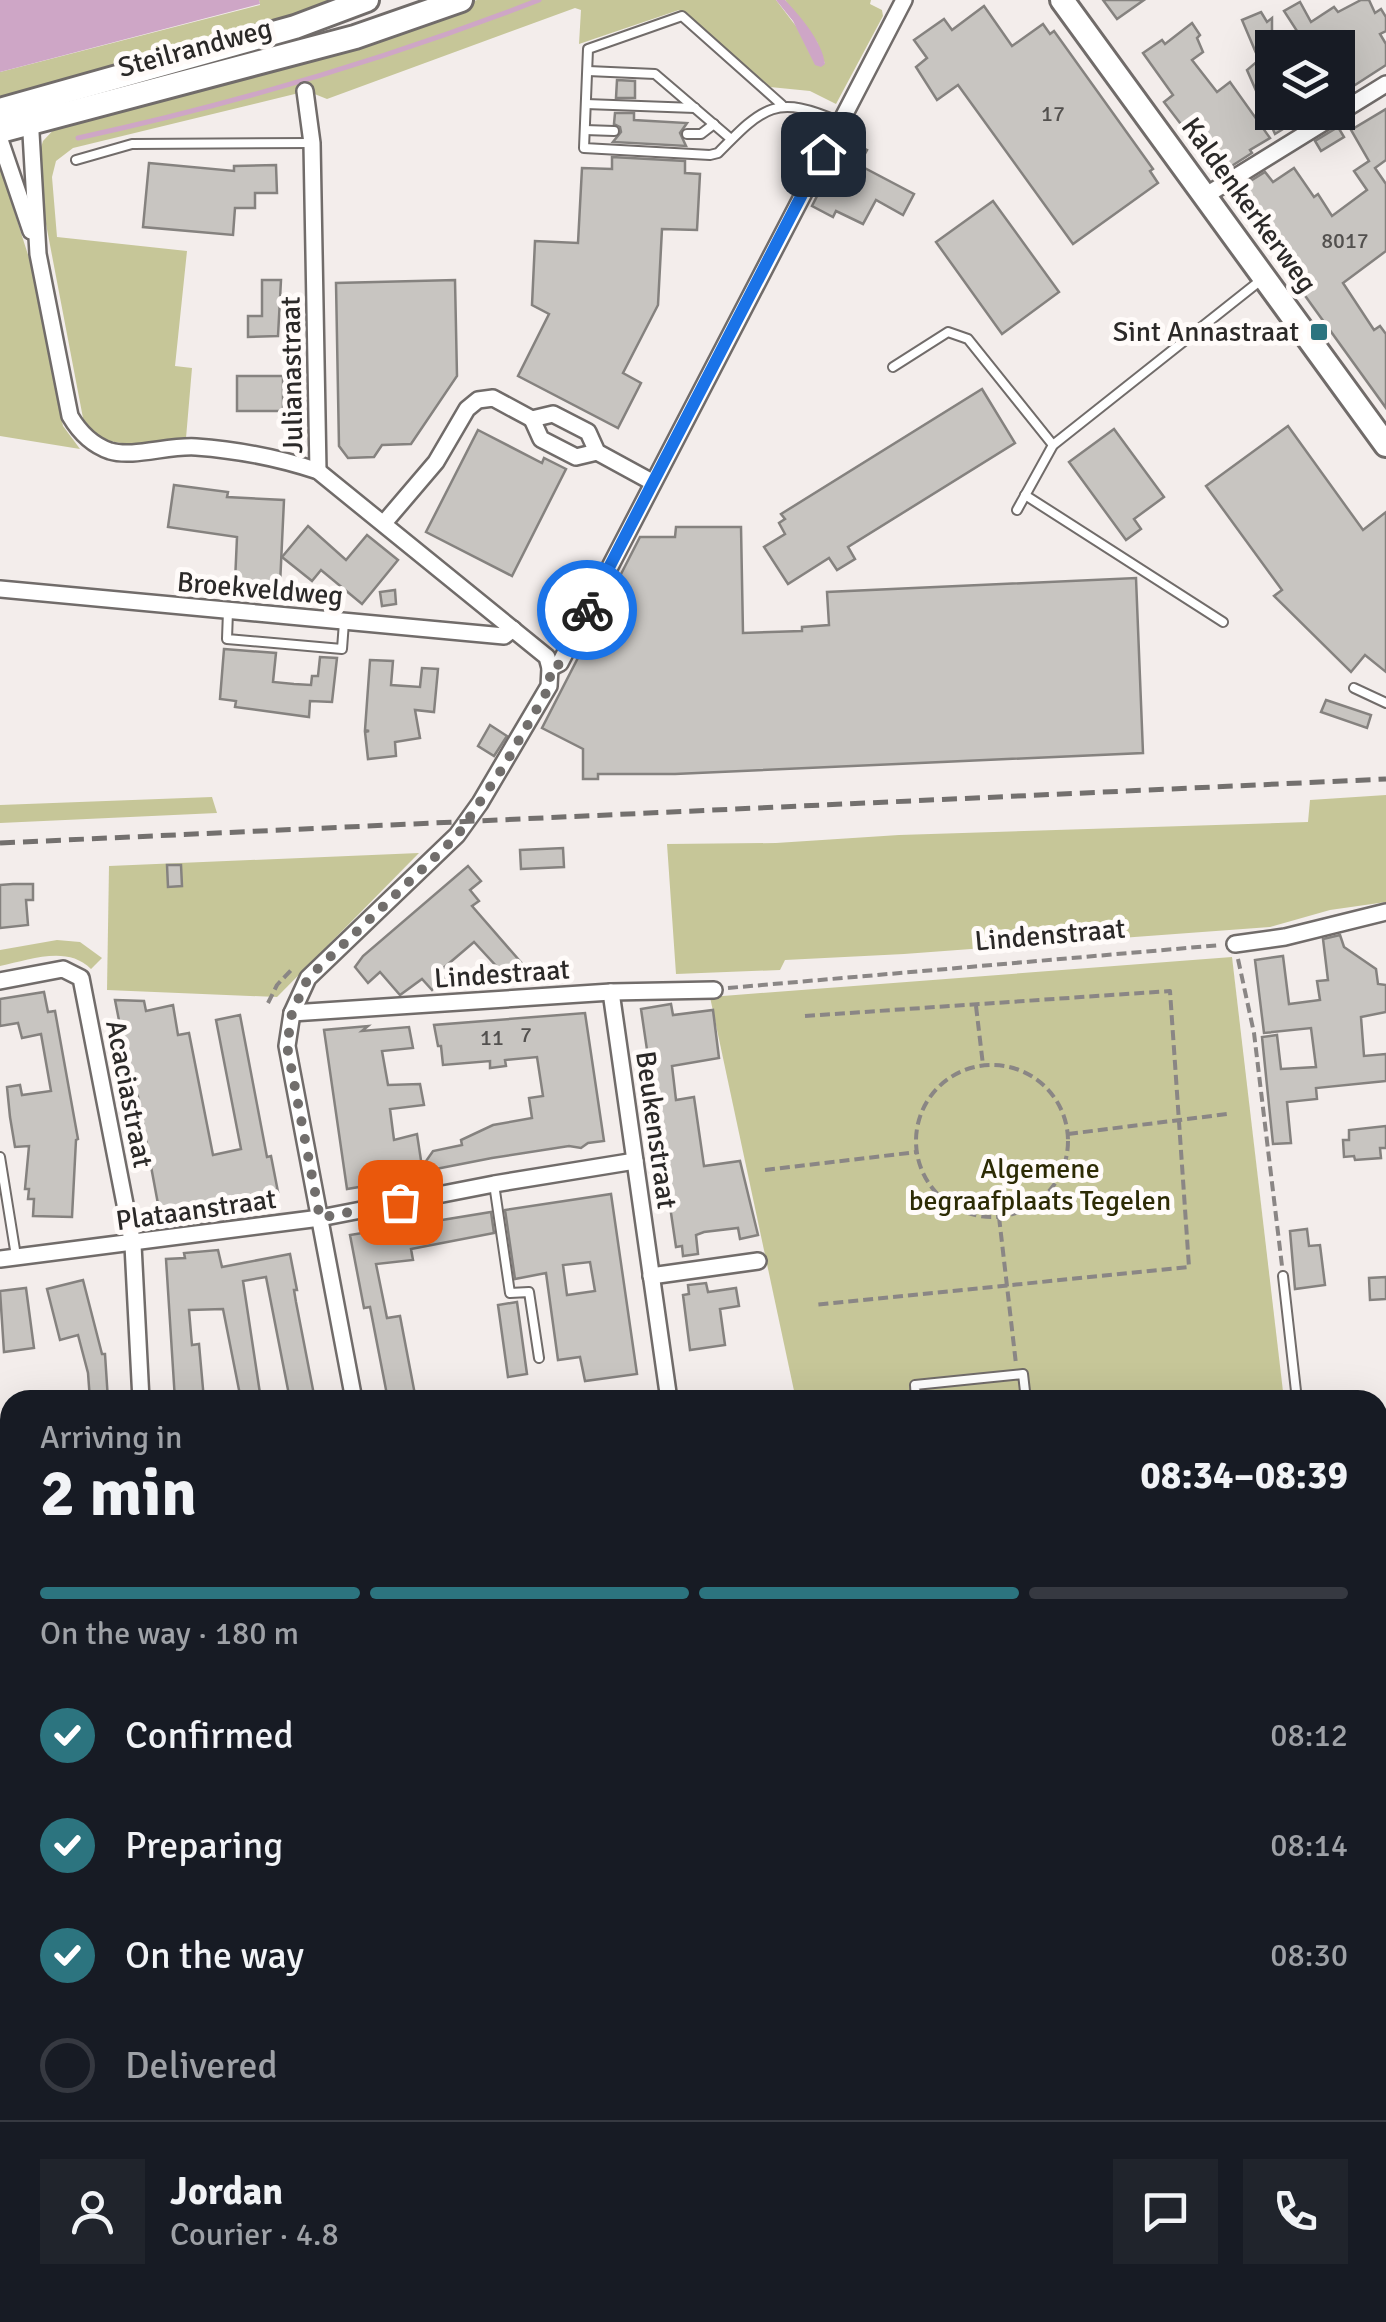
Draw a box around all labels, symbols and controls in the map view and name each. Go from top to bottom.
street label: Steilrandweg [114,11,276,85]
map controls [1255,30,1355,130]
button: layers [1255,30,1355,130]
house number: 17 [1041,100,1065,127]
street label: Kaldenkerkerweg [1174,111,1324,299]
pin [781,112,866,197]
icon: home [796,127,851,182]
house number: 8017 [1321,227,1369,254]
street label: Julianastraat [274,296,310,454]
place label: Sint Annastraat [1113,315,1299,349]
marker: Sint Annastraat [1308,321,1330,343]
courier [537,560,637,660]
street label: Broekveldweg [175,565,345,613]
icon: bike [560,583,615,638]
street label: Lindenstraat [973,911,1127,959]
street label: Lindestraat [433,952,571,996]
street label: Acaciastraat [98,1017,160,1171]
house number: 7 [520,1021,532,1048]
house number: 11 [480,1024,504,1051]
street label: Beukenstraat [628,1049,684,1211]
park label: Algemene begraafplaats Tegelen [909,1152,1171,1218]
pin [358,1160,443,1245]
icon: bag [373,1175,428,1230]
street label: Plataanstraat [114,1182,279,1238]
text: Arriving in [40,1418,182,1457]
text: 08:34–08:39 [1140,1452,1348,1499]
text: 2 min [40,1454,197,1534]
text: On the way · 180 m [40,1614,299,1653]
icon: check [40,1708,95,1763]
text: Confirmed [125,1712,294,1759]
text: 08:12 [1270,1716,1348,1755]
icon: check [40,1818,95,1873]
text: Preparing [125,1822,283,1869]
text: 08:14 [1270,1826,1348,1865]
icon: check [40,1928,95,1983]
text: On the way [125,1932,304,1979]
text: 08:30 [1270,1936,1348,1975]
text: Delivered [125,2042,278,2089]
button: person [40,2159,145,2264]
button: chat [1113,2159,1218,2264]
button: phone [1243,2159,1348,2264]
text: Jordan [170,2168,283,2215]
text: Courier · 4.8 [170,2215,339,2254]

